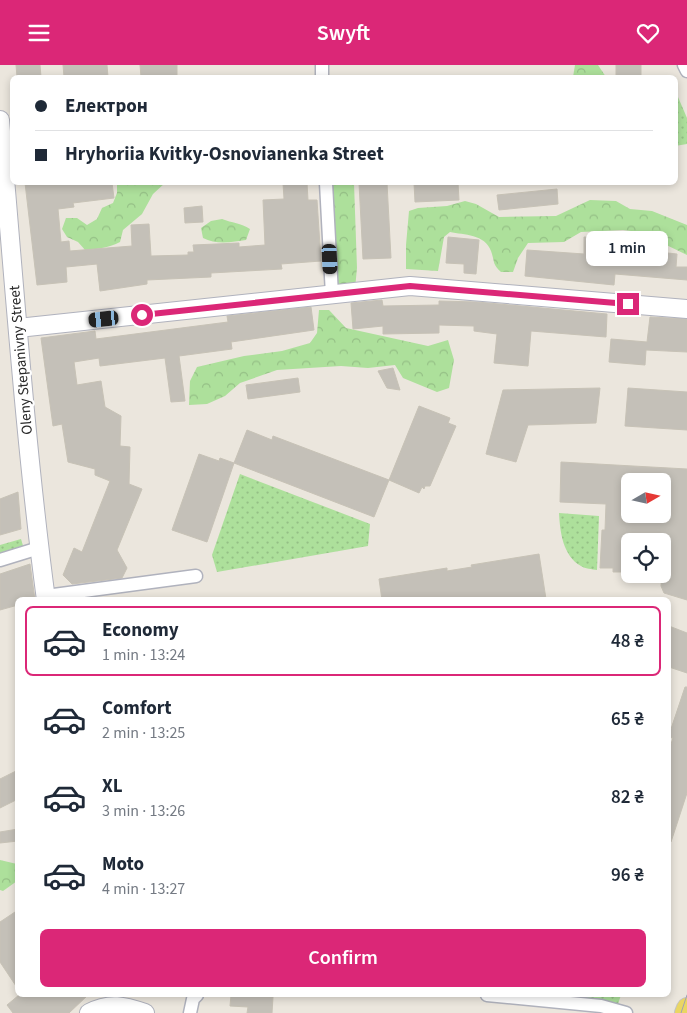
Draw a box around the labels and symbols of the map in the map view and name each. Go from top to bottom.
callout: 1 min [587,231,669,267]
car [321,244,338,274]
street label: Oleny Stepanivny Street [4,284,38,436]
route end [617,293,639,315]
route start [131,304,153,326]
car [88,310,119,328]
north arrow [621,473,671,523]

